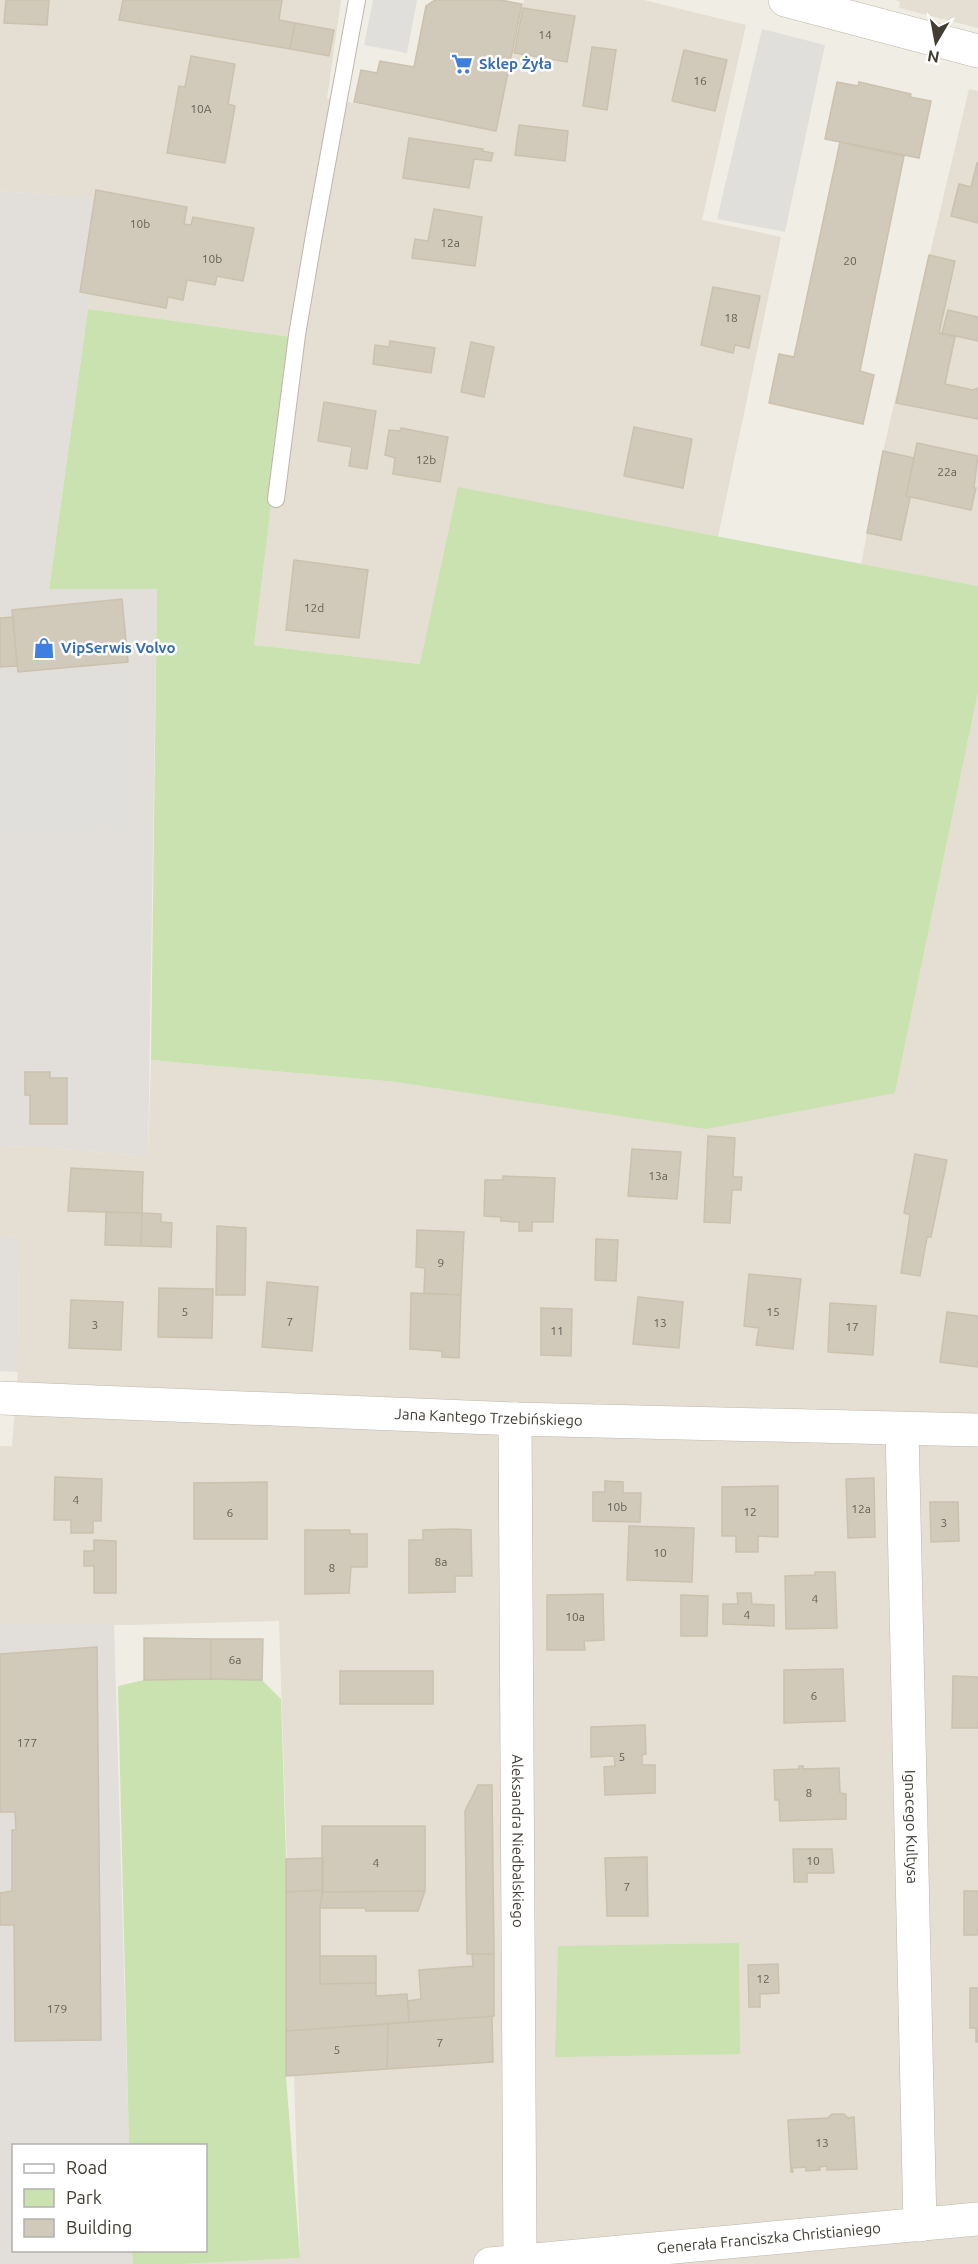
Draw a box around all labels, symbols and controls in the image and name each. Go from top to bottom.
north arrow [906,12,966,72]
house number: 14 [538,28,552,41]
text: N [926,47,941,67]
supermarket icon: Sklep Żyła [450,52,474,76]
place label: Sklep Żyła [479,55,552,72]
house number: 16 [693,74,707,87]
house number: 10A [190,102,212,115]
house number: 10b [130,217,150,230]
house number: 12a [440,236,460,249]
house number: 10b [202,252,222,265]
house number: 20 [843,254,857,267]
house number: 18 [724,311,738,324]
house number: 12b [416,453,436,466]
house number: 22a [937,465,957,478]
house number: 12d [304,601,324,614]
shop icon: VipSerwis Volvo [32,636,56,660]
place label: VipSerwis Volvo [61,639,176,656]
house number: 13a [648,1169,668,1182]
house number: 9 [438,1256,444,1269]
house number: 5 [182,1305,188,1318]
house number: 15 [766,1305,780,1318]
house number: 7 [287,1315,293,1328]
house number: 13 [653,1316,667,1329]
house number: 3 [92,1318,98,1331]
house number: 17 [845,1320,859,1333]
house number: 11 [550,1324,564,1337]
street label: Jana Kantego Trzebińskiego [394,1405,583,1429]
house number: 4 [73,1493,80,1506]
house number: 10b [607,1500,627,1513]
house number: 12a [851,1502,871,1515]
house number: 12 [743,1505,757,1518]
house number: 6 [227,1506,234,1519]
house number: 3 [941,1516,947,1529]
house number: 10 [653,1546,667,1559]
house number: 8a [435,1555,447,1568]
house number: 8 [329,1561,336,1574]
house number: 4 [812,1592,819,1605]
house number: 4 [744,1608,751,1621]
house number: 10a [565,1610,585,1623]
house number: 6a [229,1653,241,1666]
house number: 6 [811,1689,818,1702]
house number: 177 [17,1736,37,1749]
house number: 5 [619,1750,625,1763]
street label: Aleksandra Niedbalskiego [509,1754,527,1928]
street label: Ignacego Kultysa [902,1770,921,1884]
house number: 8 [806,1786,813,1799]
house number: 10 [806,1854,820,1867]
house number: 4 [373,1856,380,1869]
house number: 7 [624,1880,630,1893]
house number: 12 [756,1972,770,1985]
house number: 179 [47,2002,67,2015]
house number: 7 [437,2036,443,2049]
house number: 5 [334,2043,340,2056]
house number: 13 [815,2136,829,2149]
legend [12,2144,207,2252]
text: Road [66,2157,108,2177]
text: Park [66,2187,102,2207]
text: Building [66,2217,132,2237]
street label: Generała Franciszka Christianiego [656,2219,882,2257]

